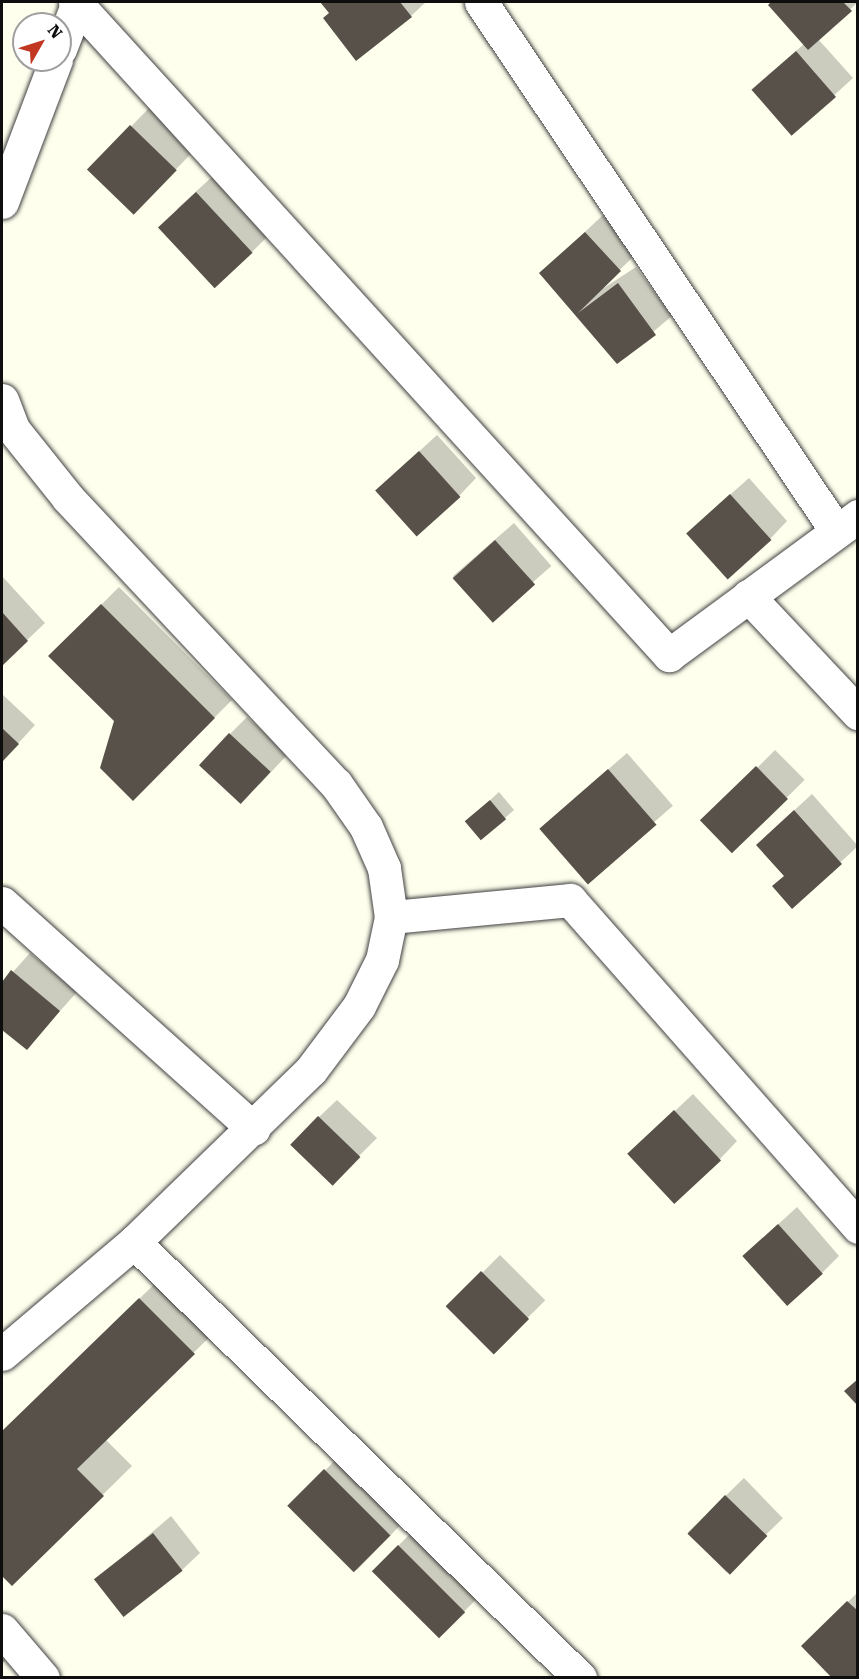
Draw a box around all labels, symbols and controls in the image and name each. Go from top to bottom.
north arrow [12,12,72,72]
text: N [44,21,66,42]

